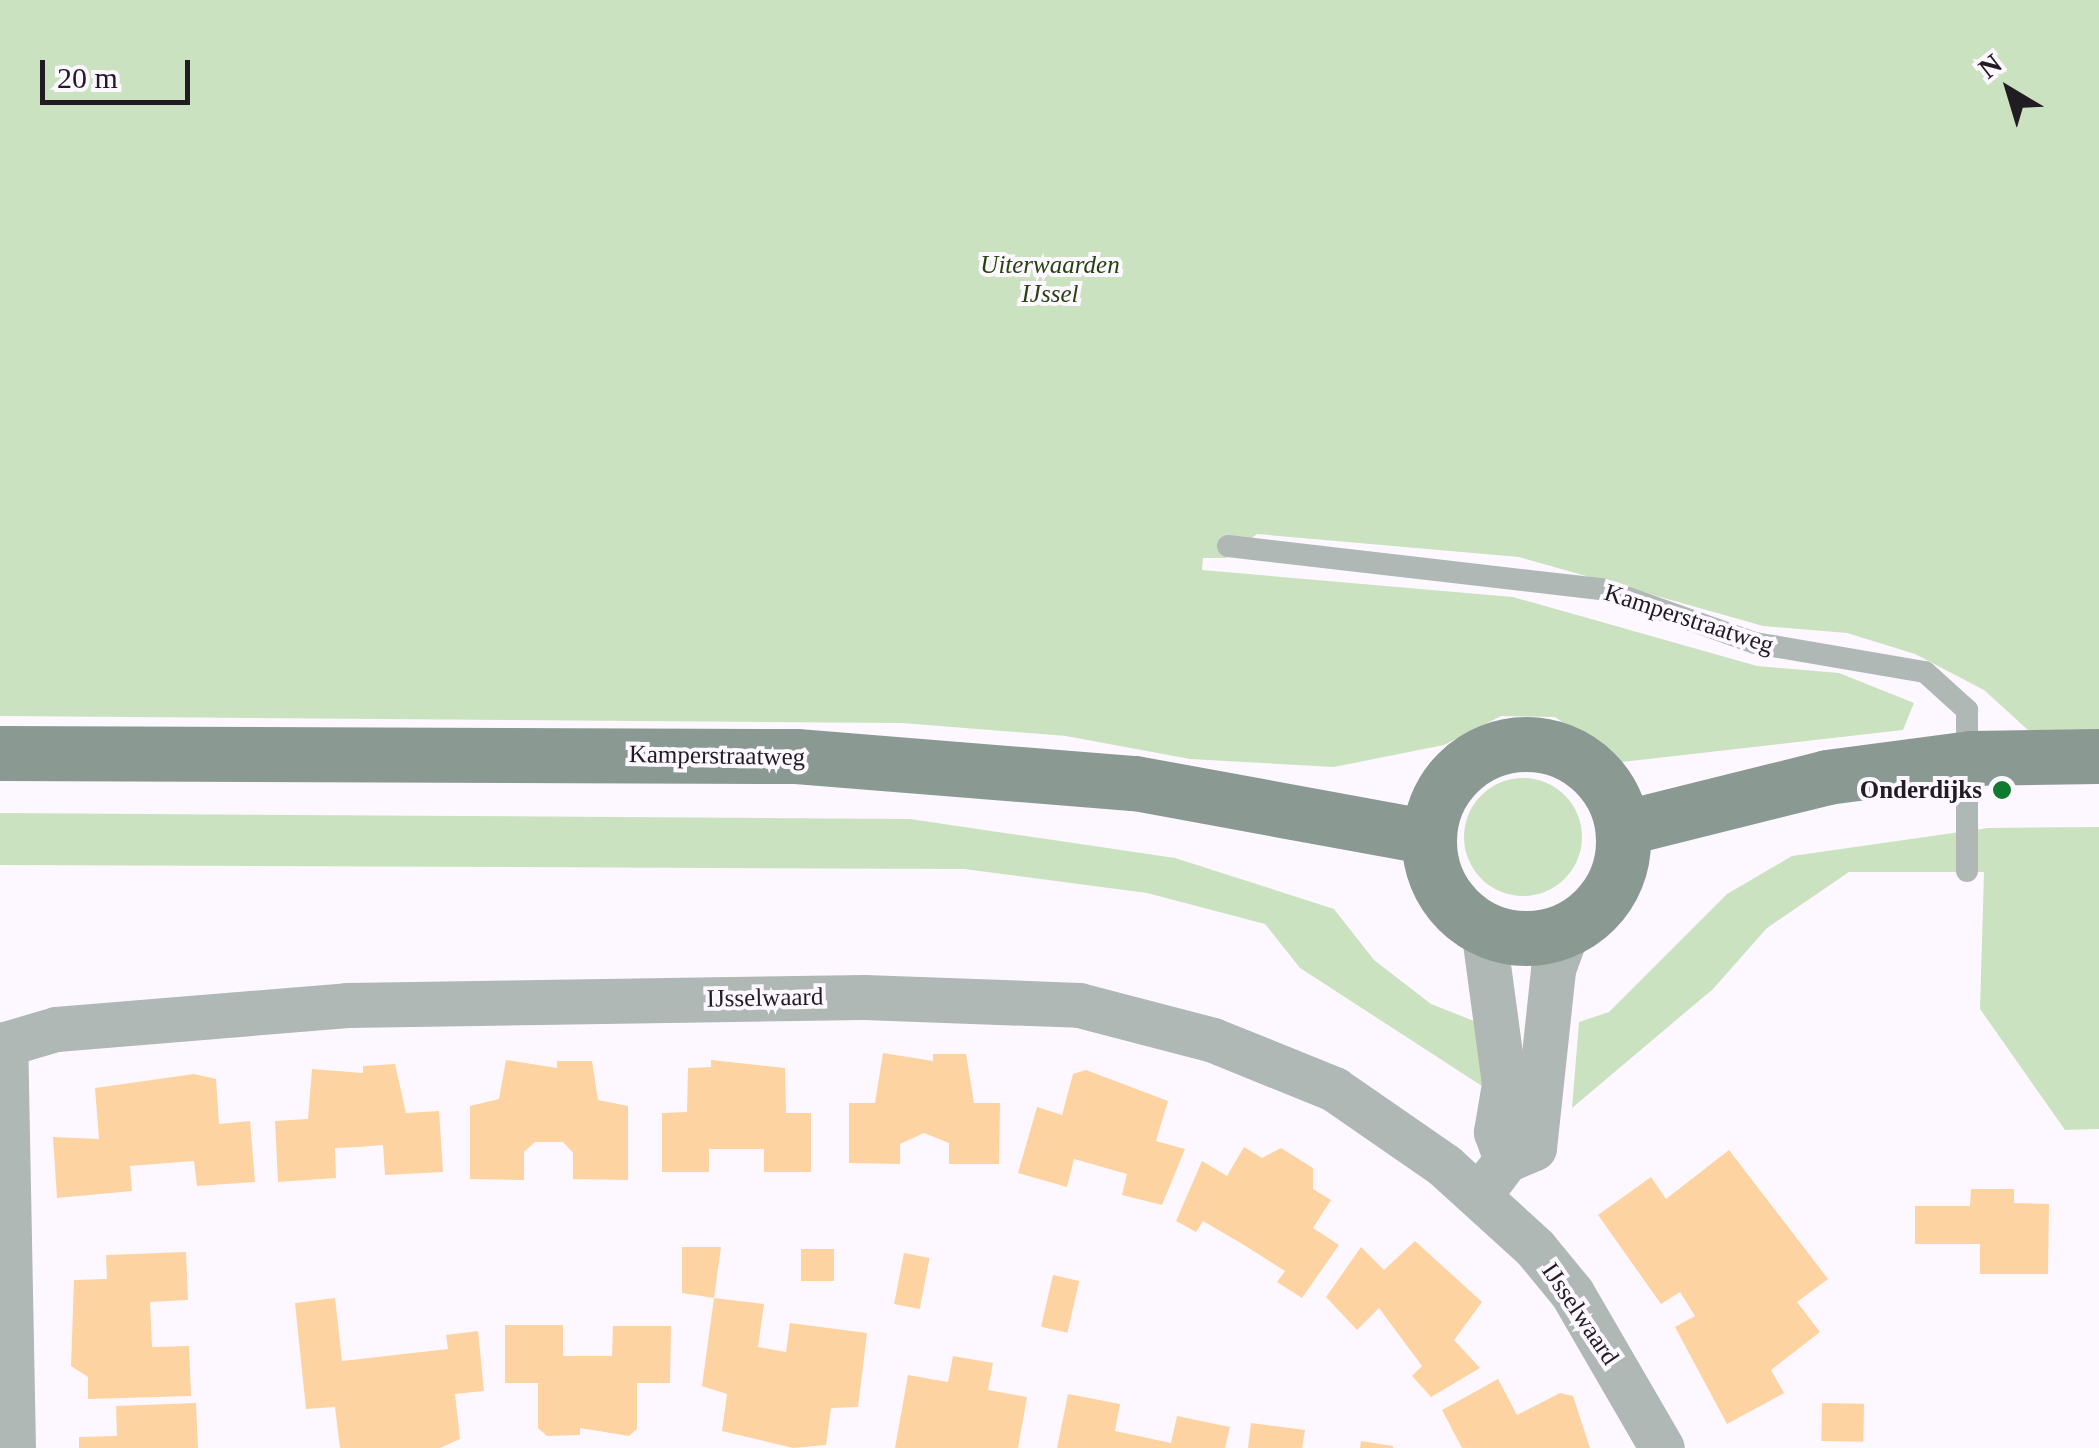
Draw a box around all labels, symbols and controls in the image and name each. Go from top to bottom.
scale bar [45,40,195,102]
north arrow [1959,40,2059,140]
text: N [1973,48,2008,84]
text: 20 m [57,61,118,94]
park label: Uiterwaarden IJssel [980,251,1120,310]
street label: Kamperstraatweg [1601,577,1777,661]
street label: Kamperstraatweg [629,739,805,773]
place label: Onderdijks [1860,775,1982,805]
marker: Onderdijks [1991,779,2013,801]
street label: IJsselwaard [706,982,824,1014]
street label: IJsselwaard [1535,1257,1625,1371]

